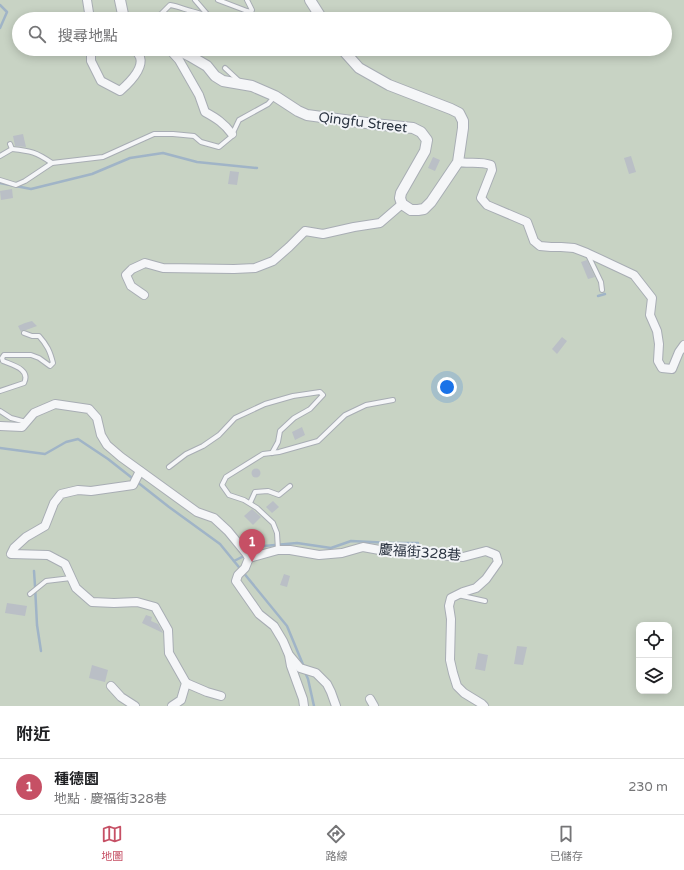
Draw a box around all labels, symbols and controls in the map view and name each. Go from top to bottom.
search box [12,12,672,56]
icon: search [26,23,48,45]
text: 搜尋地點 [58,27,118,45]
street label: Qingfu Street [317,109,409,136]
your location [437,377,457,397]
pin: 1 [239,529,265,562]
street label: 慶福街328巷 [378,541,462,564]
map controls [636,622,672,694]
button: locate [636,622,672,658]
button: layers [636,658,672,694]
text: 附近 [16,724,50,745]
text: 種德園 [54,770,99,788]
text: 1 [25,779,33,795]
text: 230 m [628,779,668,795]
text: 地點 · 慶福街328巷 [54,791,167,807]
tab: 地圖 [101,823,123,863]
tab: 路線 [325,823,347,863]
tab: 已儲存 [550,823,583,863]

